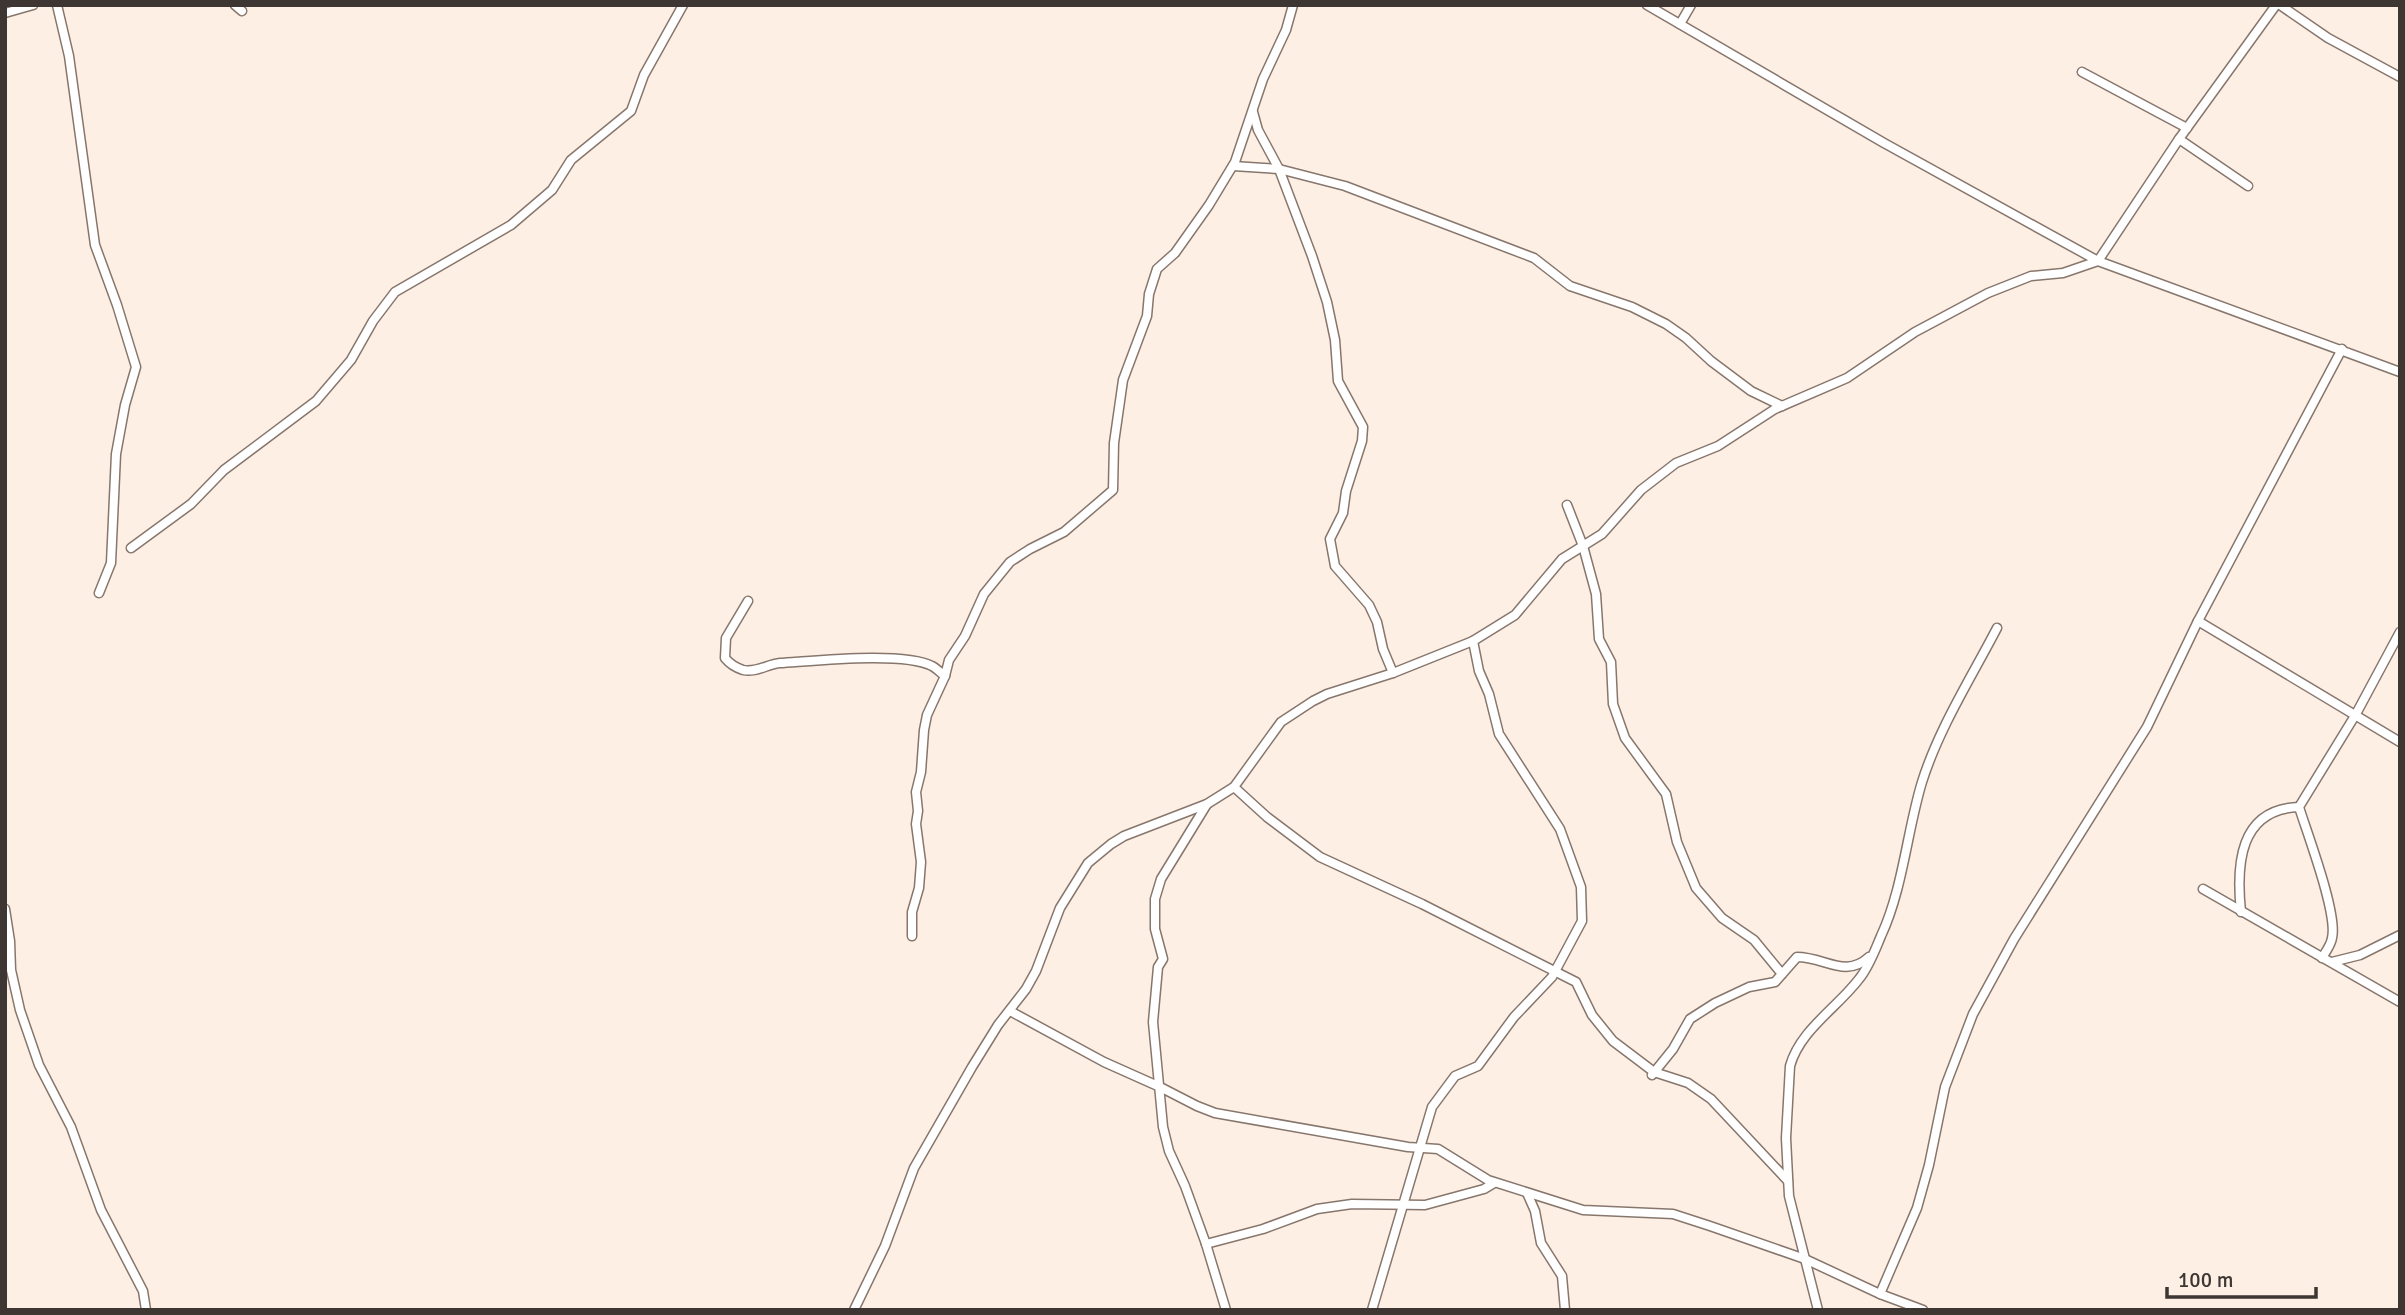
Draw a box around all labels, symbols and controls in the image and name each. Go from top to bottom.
scale bar [2167,1256,2316,1300]
text: 100 m [2178,1267,2233,1293]

